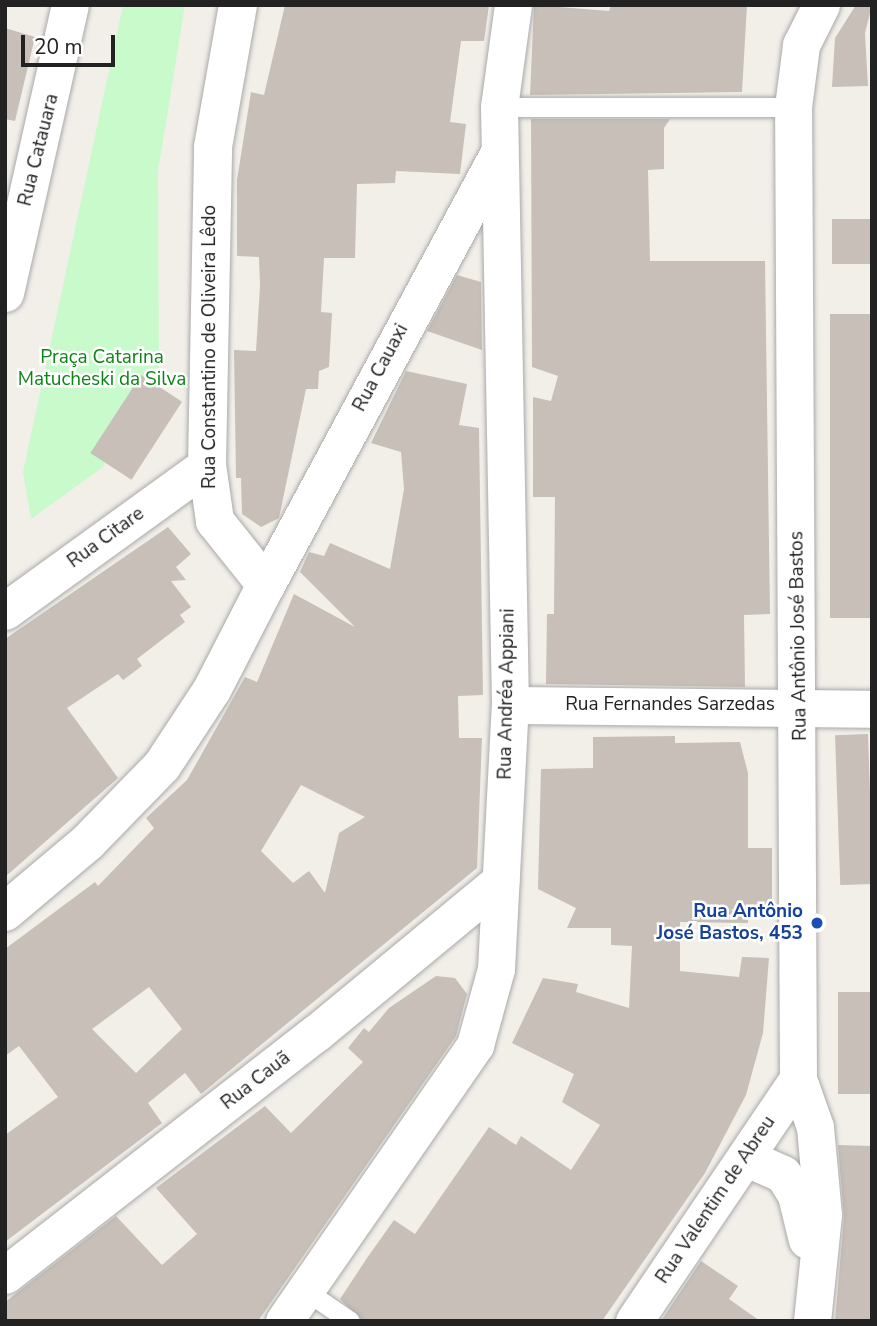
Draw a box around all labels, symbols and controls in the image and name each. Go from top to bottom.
scale bar [24,21,119,65]
text: 20 m [34,33,83,61]
street label: Rua Catauara [14,91,64,209]
street label: Rua Constantino de Oliveira Lêdo [199,205,221,489]
street label: Rua Cauaxi [348,320,414,416]
park label: Praça Catarina Matucheski da Silva [18,347,186,391]
street label: Rua Citare [63,503,149,573]
street label: Rua Antônio José Bastos [786,531,812,741]
street label: Rua Andréa Appiani [494,608,520,780]
street label: Rua Fernandes Sarzedas [565,694,775,716]
place label: Rua Antônio José Bastos, 453 [657,901,803,945]
marker: Rua Antônio José Bastos, 453 [809,915,825,931]
street label: Rua Cauã [217,1047,295,1115]
street label: Rua Valentim de Abreu [651,1112,781,1288]

